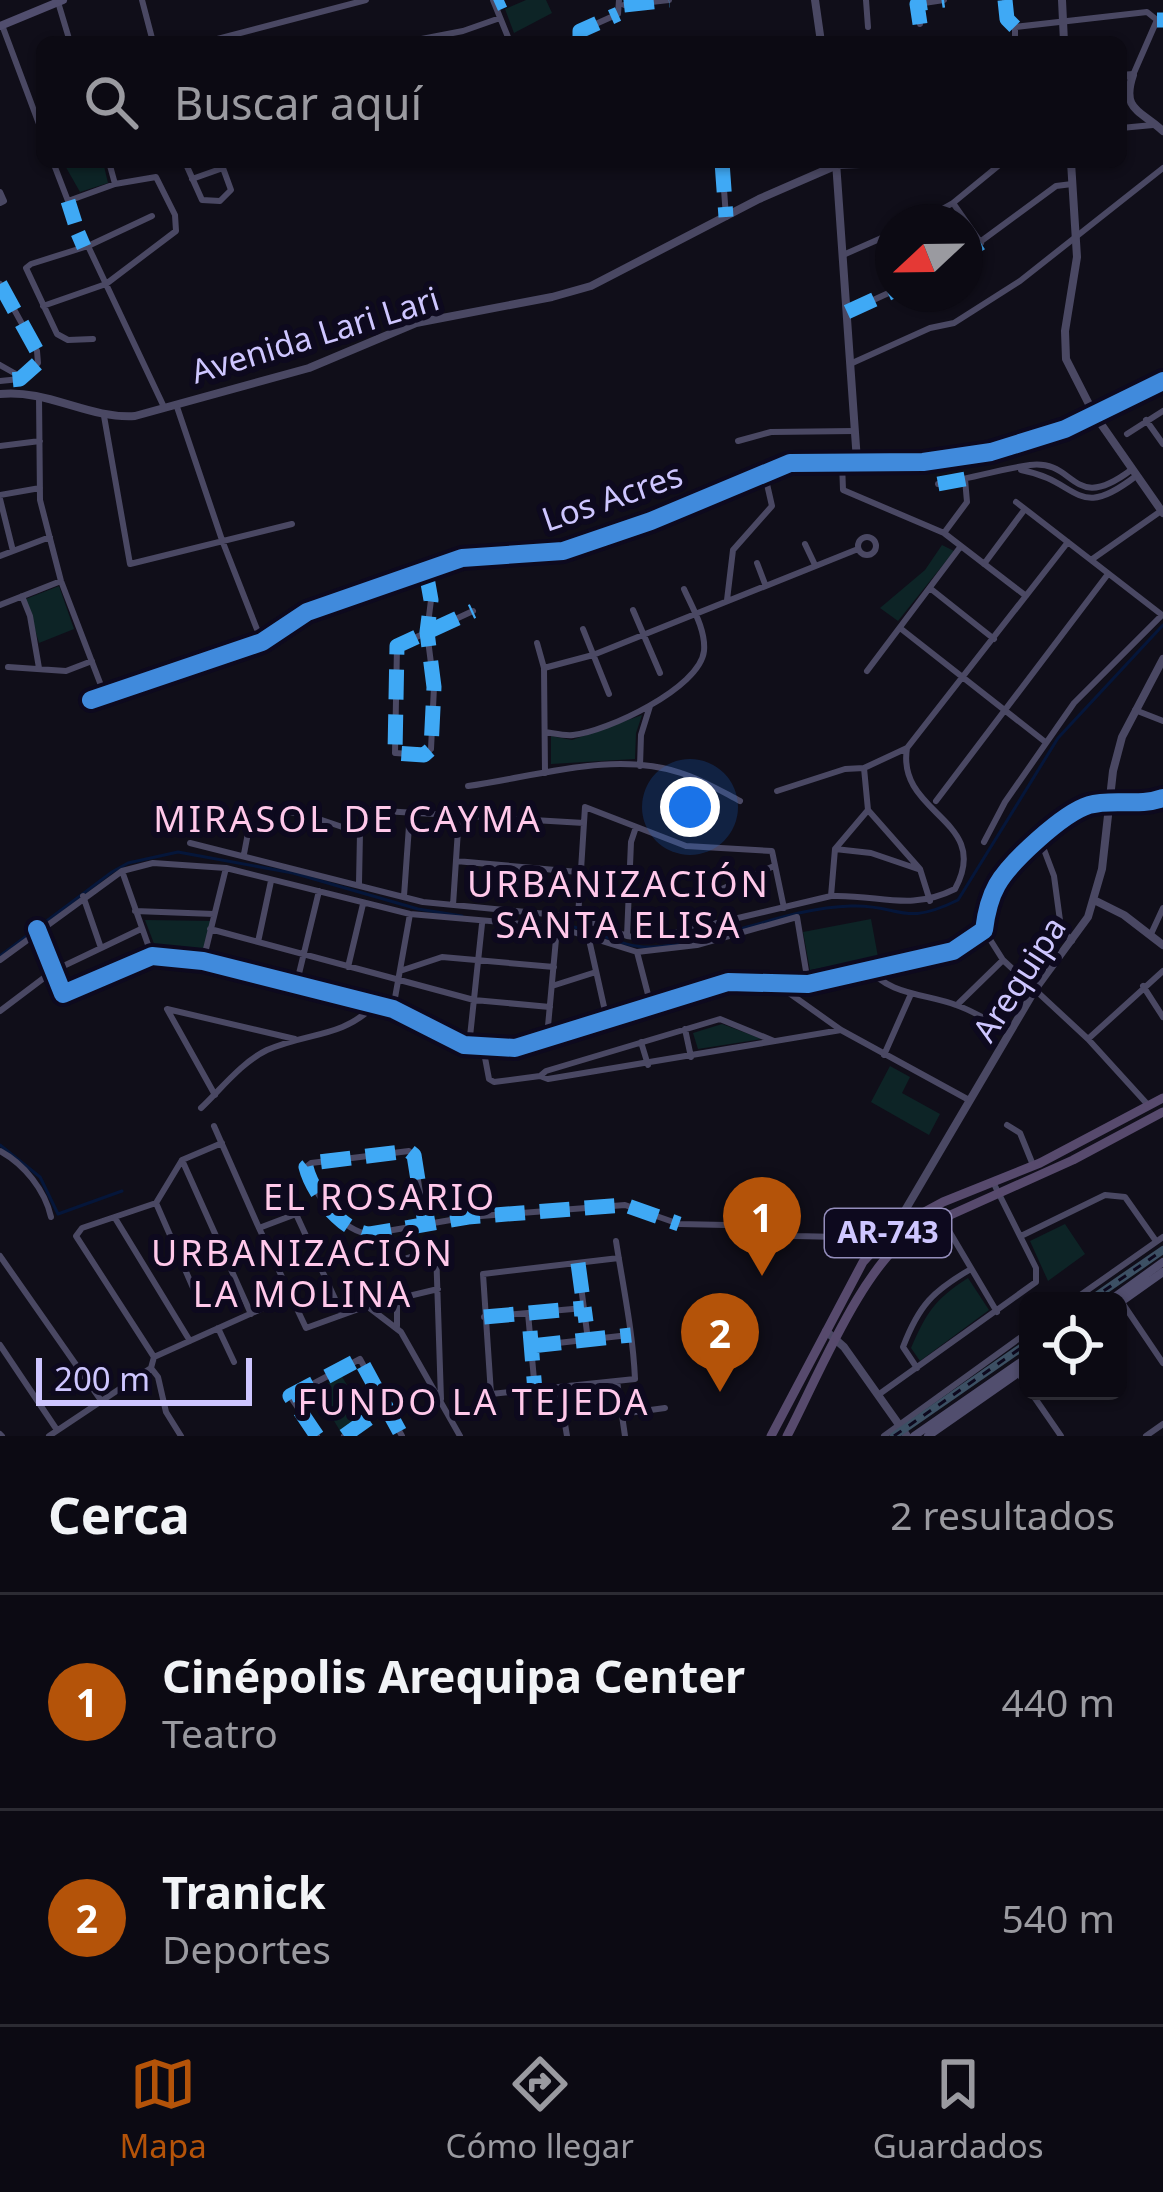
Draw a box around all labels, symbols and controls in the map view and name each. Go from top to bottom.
search box [36,36,1127,168]
icon: search [78,69,144,135]
text: Buscar aquí [174,72,422,133]
north arrow [875,204,983,312]
street label: Avenida Lari Lari [185,275,444,394]
street label: Los Acres [536,451,688,542]
your location [660,777,720,837]
district label: MIRASOL DE CAYMA [153,794,543,843]
district label: URBANIZACIÓN SANTA ELISA [467,859,771,949]
street label: Arequipa [961,907,1076,1050]
district label: EL ROSARIO [263,1172,497,1221]
pin: 1 [723,1177,801,1276]
road number: AR-743 [825,1209,951,1257]
district label: URBANIZACIÓN LA MOLINA [151,1228,455,1318]
map controls [1019,1292,1127,1400]
button: locate [1019,1292,1127,1400]
pin: 2 [681,1293,759,1392]
scale bar [36,1352,252,1405]
text: 200 m [54,1356,150,1401]
district label: FUNDO LA TEJEDA [298,1377,650,1426]
text: Cerca [48,1479,190,1549]
text: 2 resultados [890,1488,1115,1541]
text: Cinépolis Arequipa Center [162,1645,745,1706]
text: 1 [76,1675,98,1728]
text: 440 m [1001,1675,1115,1728]
text: Teatro [162,1706,278,1759]
text: Tranick [162,1861,326,1922]
text: 2 [76,1891,98,1944]
text: 540 m [1001,1891,1115,1944]
text: Deportes [162,1922,331,1975]
tab: Mapa [119,2051,207,2168]
tab: Cómo llegar [446,2051,634,2168]
tab: Guardados [873,2051,1044,2168]

